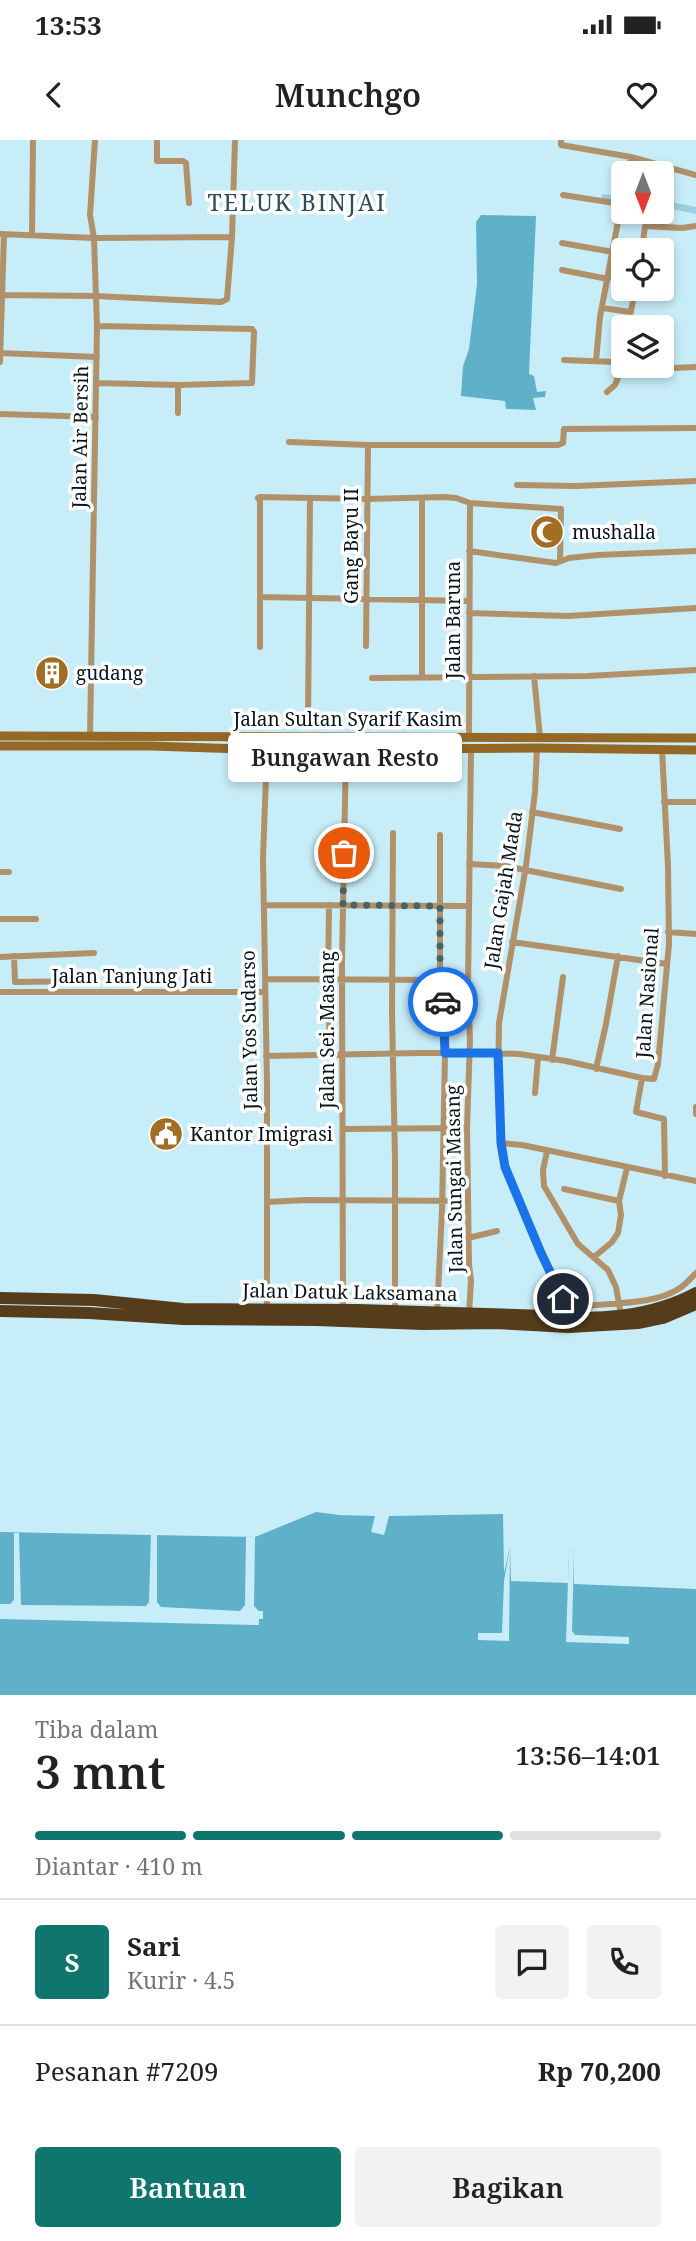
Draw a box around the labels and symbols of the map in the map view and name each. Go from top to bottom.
north arrow [611,161,674,224]
district label: TELUK BINJAI [207,186,387,218]
street label: Jalan Air Bersih [66,365,94,510]
street label: Gang Bayu II [338,488,364,604]
mosque icon: mushalla [528,513,566,551]
place label: mushalla [572,519,656,545]
street label: Jalan Baruna [440,561,466,680]
building icon: gudang [33,654,71,692]
place label: gudang [76,660,143,686]
street label: Jalan Sultan Syarif Kasim [232,706,463,732]
callout: Bungawan Resto [227,734,461,783]
street label: Jalan Gajah Mada [478,809,528,972]
pin [314,823,374,883]
street label: Jalan Nasional [629,927,665,1060]
street label: Jalan Yos Sudarso [235,950,263,1111]
street label: Jalan Sei. Masang [314,951,340,1110]
street label: Jalan Tanjung Jati [51,963,212,989]
courier [408,967,478,1037]
street label: Jalan Sungai Masang [439,1085,469,1274]
public building icon: Kantor Imigrasi [147,1115,185,1153]
place label: Kantor Imigrasi [190,1121,333,1147]
pin [533,1269,593,1329]
street label: Jalan Datuk Laksamana [241,1277,458,1307]

